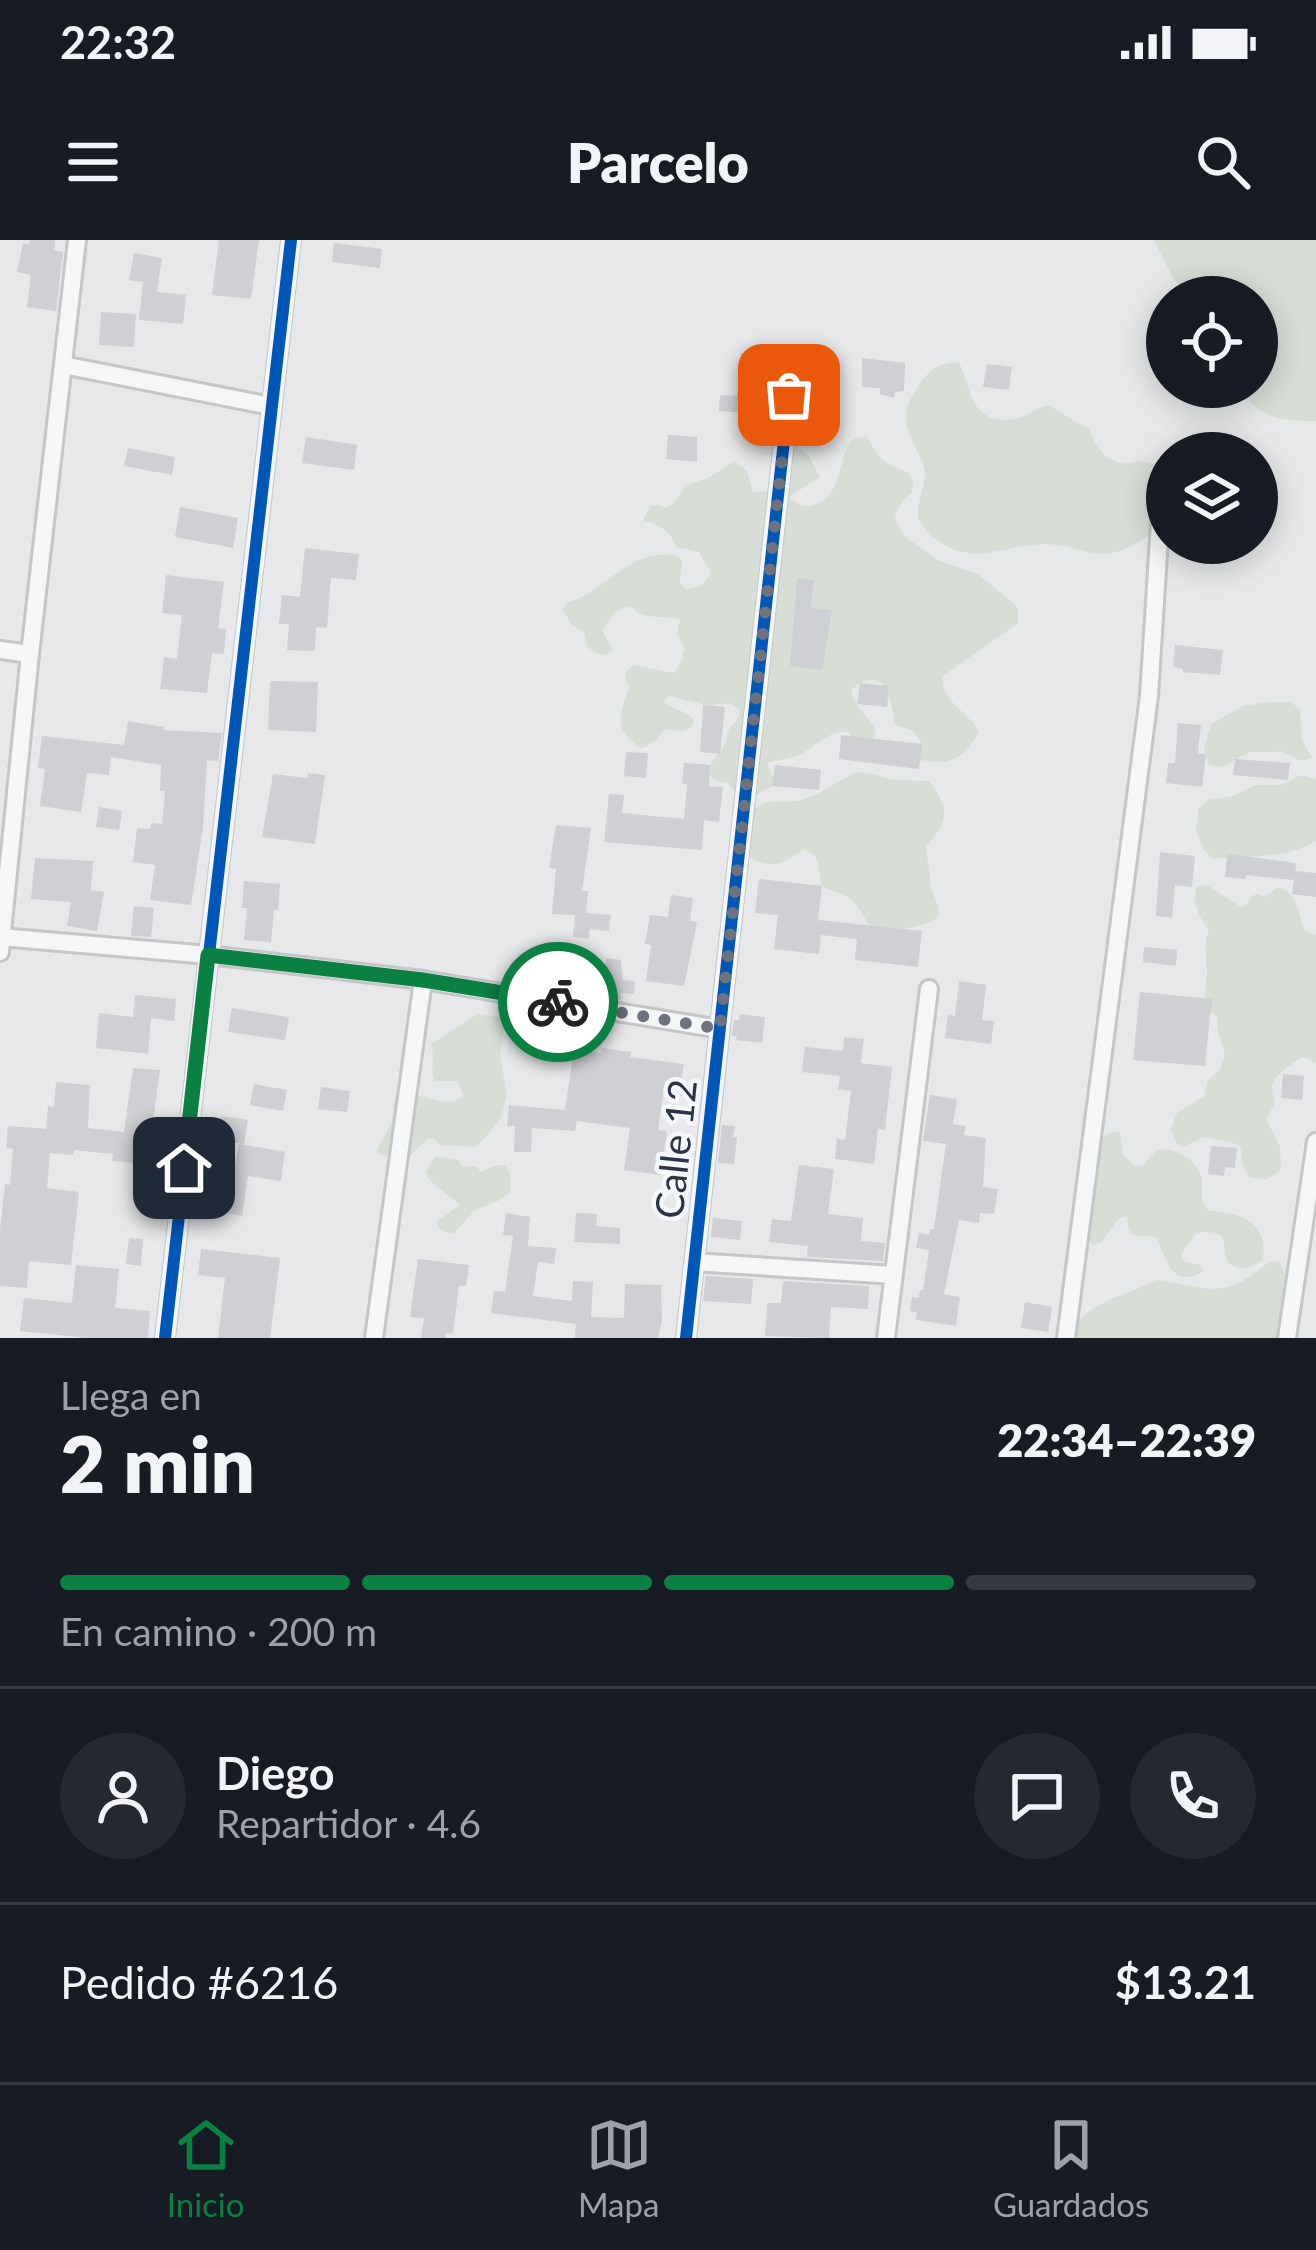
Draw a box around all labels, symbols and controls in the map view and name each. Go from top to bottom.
text: 22:32 [60,15,176,69]
icon: menu [60,129,126,195]
icon: search [1190,129,1256,195]
text: Parcelo [567,130,749,195]
map controls [1146,276,1278,564]
button: locate [1146,276,1278,408]
pin [738,344,840,446]
icon: bag [756,362,822,428]
button: layers [1146,432,1278,564]
courier [498,942,618,1062]
icon: bike [525,969,591,1035]
street label: Calle 12 [645,1077,705,1221]
pin [133,1117,235,1219]
icon: home [151,1135,217,1201]
text: Llega en [60,1372,202,1418]
text: 22:34–22:39 [997,1413,1256,1467]
text: 2 min [60,1416,255,1510]
text: En camino · 200 m [60,1608,377,1654]
button: person [60,1733,186,1859]
button: chat [974,1733,1100,1859]
button: phone [1130,1733,1256,1859]
text: Diego [216,1746,335,1800]
text: Repartidor · 4.6 [216,1800,481,1846]
text: Pedido #6216 [60,1955,338,2009]
text: $13.21 [1115,1955,1256,2009]
tab: Inicio [167,2112,244,2224]
tab: Mapa [578,2112,659,2224]
tab: Guardados [993,2112,1149,2224]

